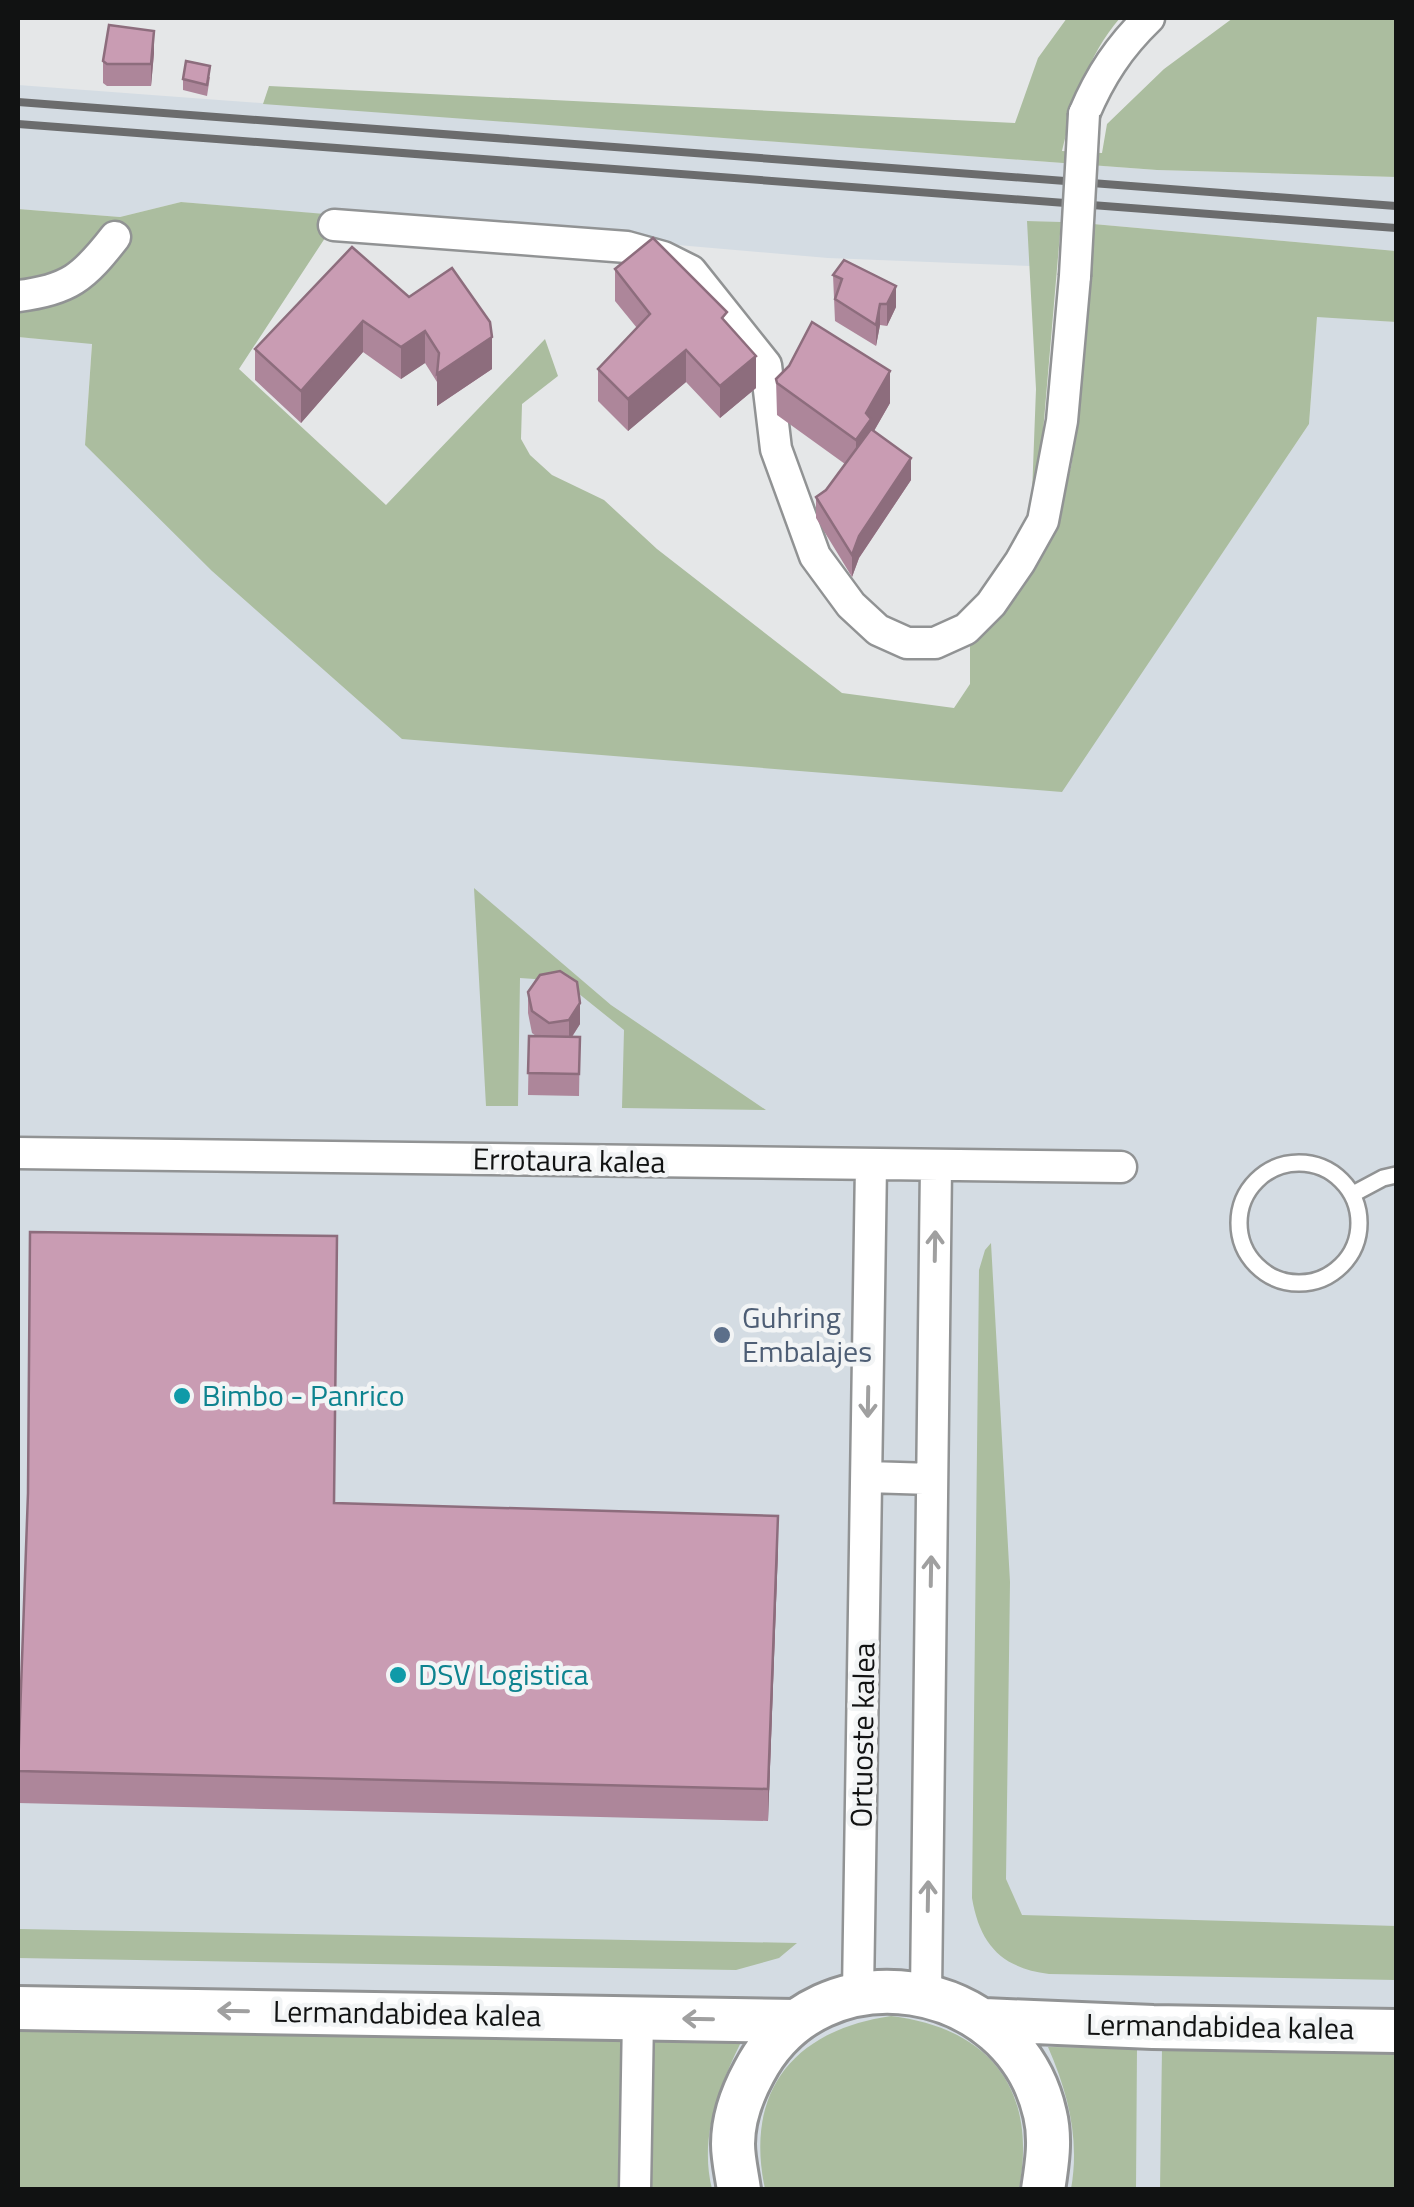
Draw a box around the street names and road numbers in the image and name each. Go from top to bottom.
street label: Errotaura kalea [472,1135,666,1185]
street label: Ortuoste kalea [837,1642,887,1828]
street label: Lermandabidea kalea [272,1988,542,2038]
street label: Lermandabidea kalea [1085,2001,1355,2051]

